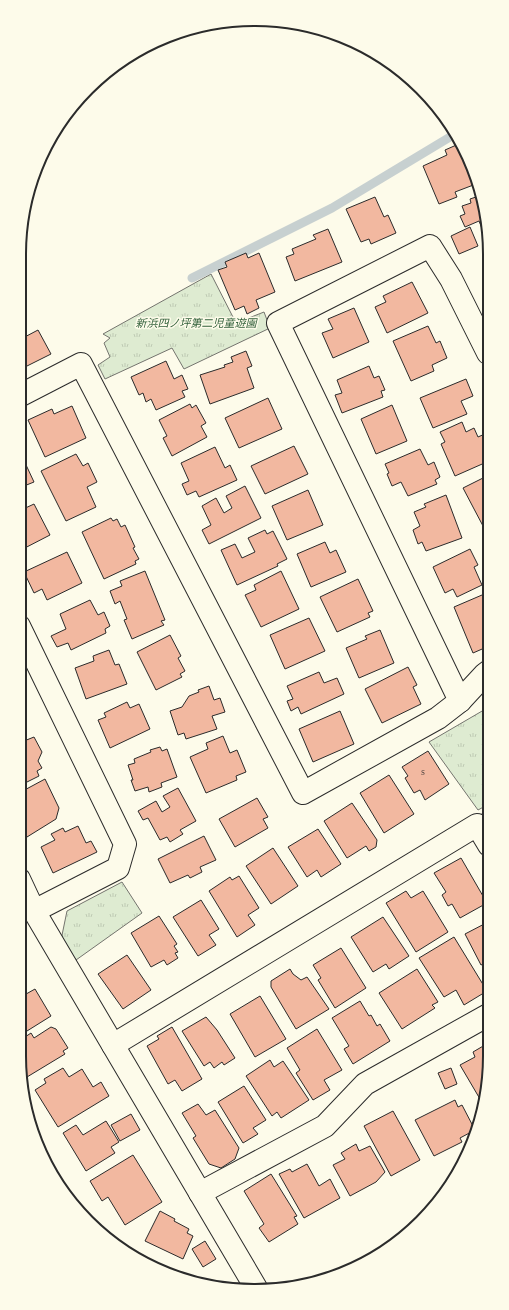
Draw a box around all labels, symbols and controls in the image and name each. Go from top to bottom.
park label: 新浜四ノ坪第二児童遊園 [136,316,258,331]
house number: s [421,766,425,778]

